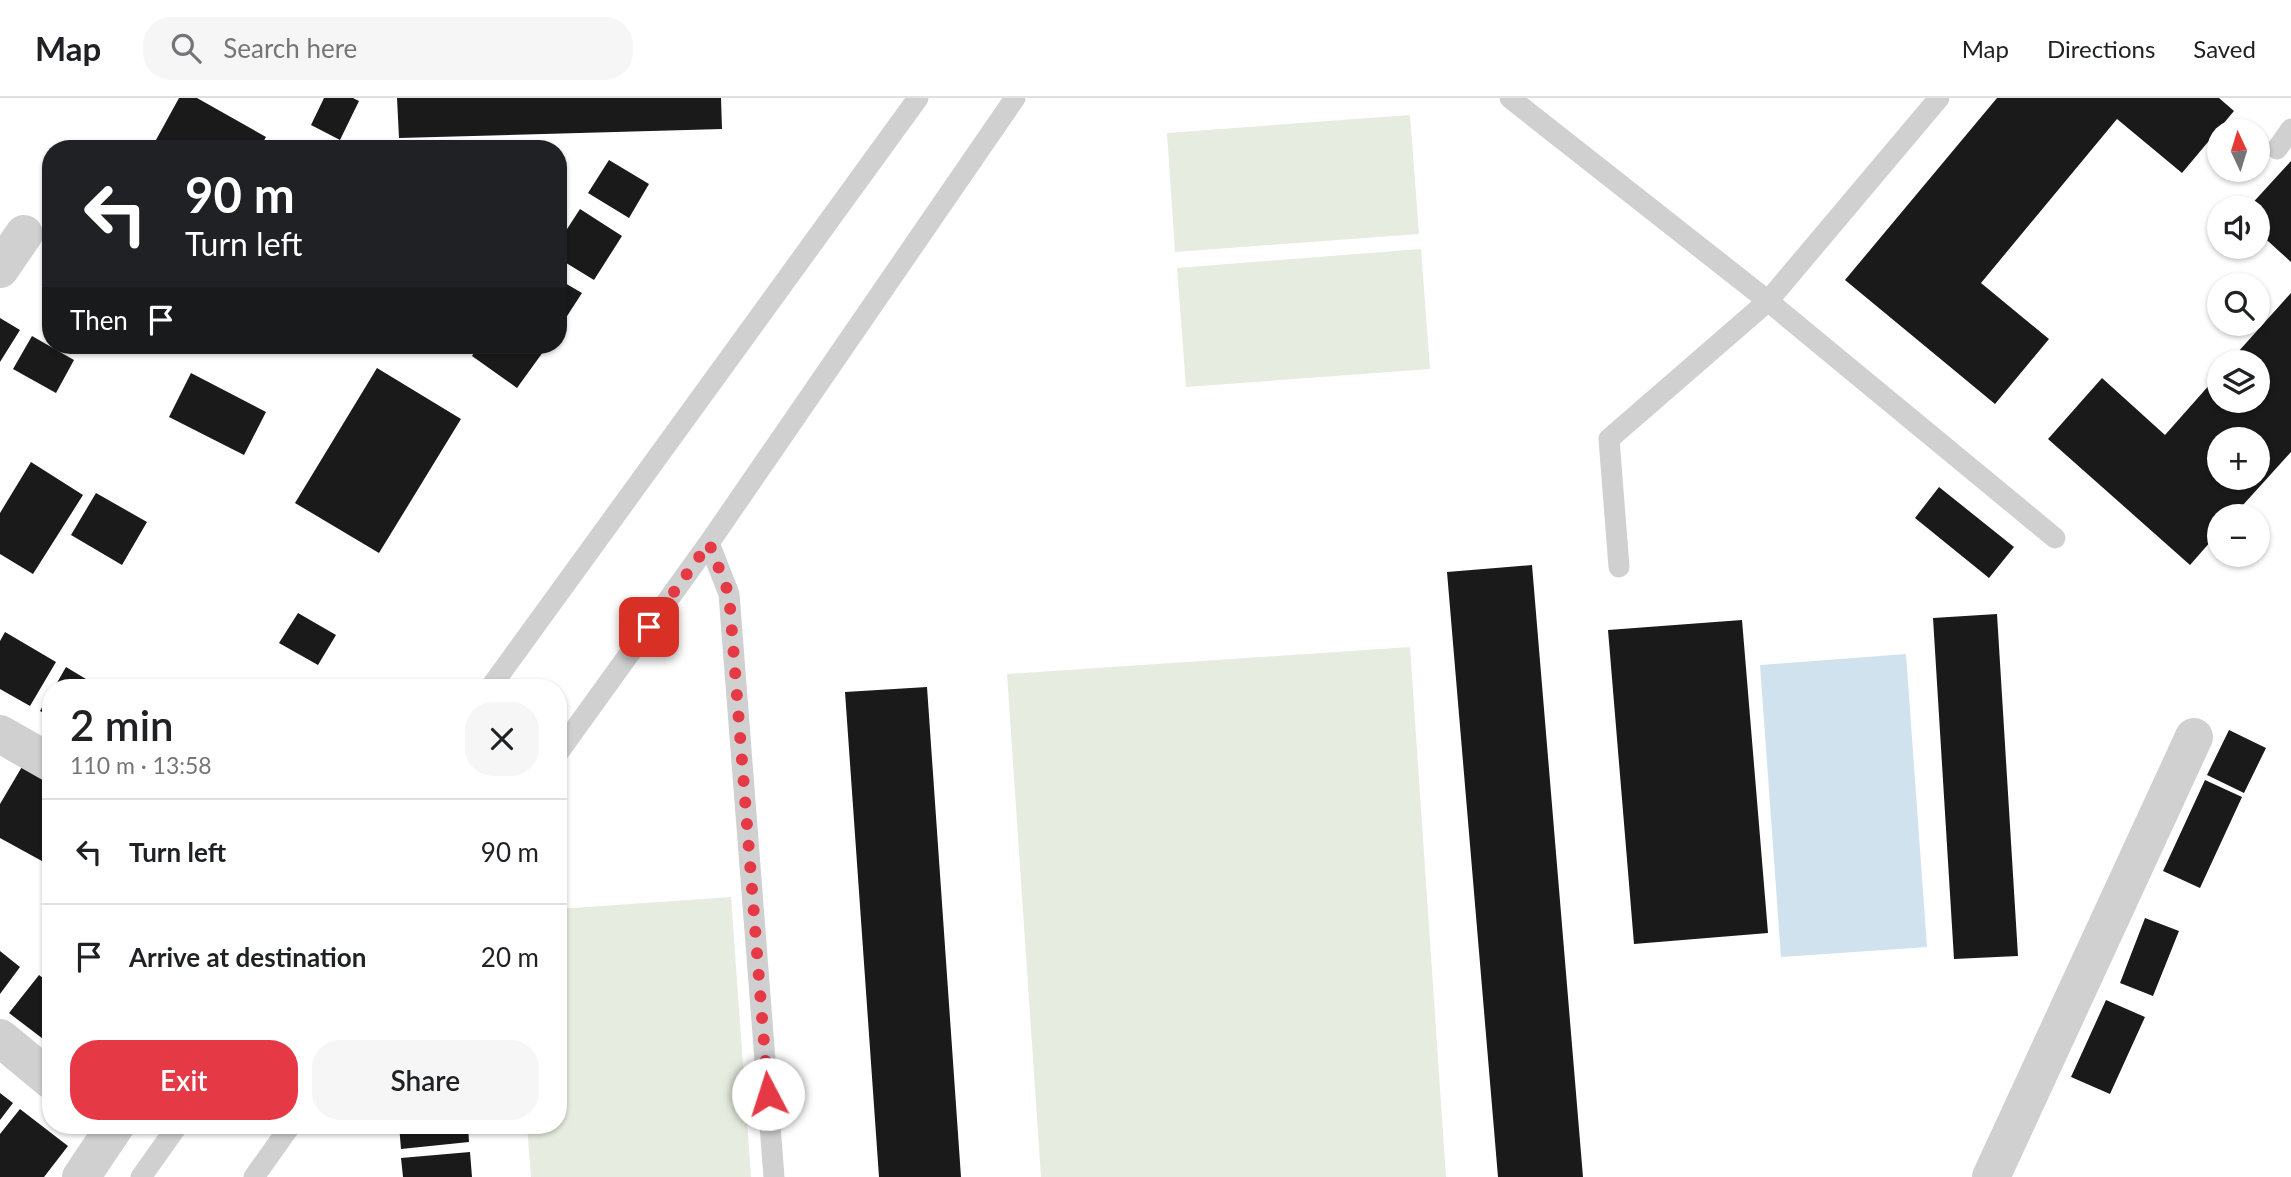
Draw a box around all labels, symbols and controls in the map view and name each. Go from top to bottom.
search box [143,17,633,80]
text: Map [35,28,101,68]
icon: search [167,29,205,67]
text: Search here [223,32,357,64]
text: Map [1962,34,2009,63]
text: Directions [2047,34,2155,63]
text: Saved [2193,34,2256,63]
north arrow [2207,119,2270,182]
map controls [2207,119,2270,567]
text: 90 m [185,165,295,223]
icon: left [70,168,161,259]
button: sound [2207,196,2270,259]
text: Turn left [185,224,302,263]
button: search [2207,273,2270,336]
icon: arrive [142,301,180,339]
text: Then [70,304,128,336]
button: layers [2207,350,2270,413]
button: + [2207,427,2270,490]
button: − [2207,504,2270,567]
pin [619,597,679,657]
icon: arrive [630,608,668,646]
text: 2 min [70,700,174,750]
button: close [465,702,539,776]
text: 110 m · 13:58 [70,751,212,779]
icon: left [70,833,108,871]
text: Turn left [129,836,226,868]
text: 90 m [481,836,539,868]
icon: arrive [70,938,108,976]
text: Arrive at destination [129,941,366,973]
text: 20 m [481,941,539,973]
button: Exit [70,1040,298,1120]
button: Share [312,1040,539,1120]
position arrow [731,1057,805,1131]

